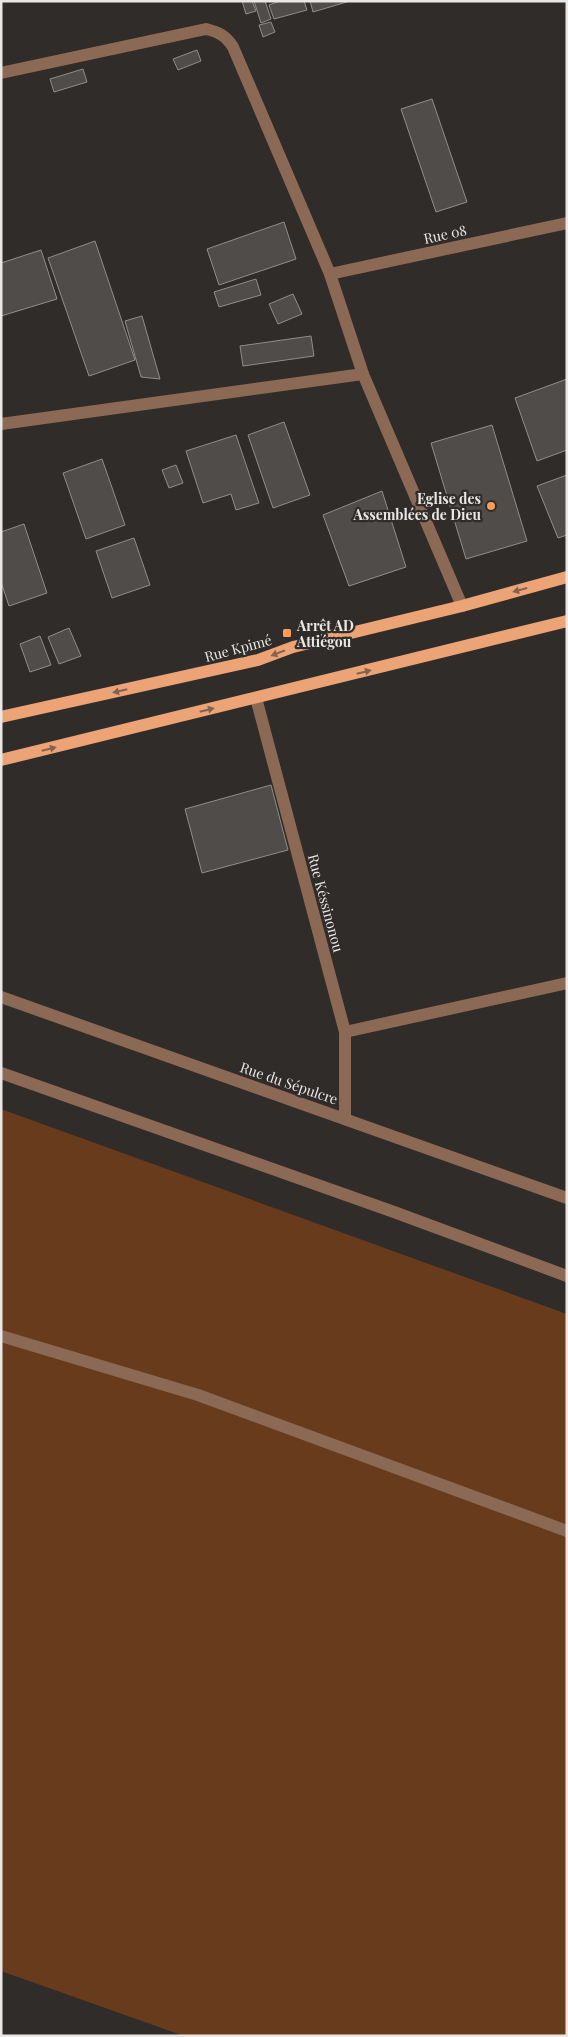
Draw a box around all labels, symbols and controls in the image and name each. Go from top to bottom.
street label: Rue 08 [422,220,468,248]
place label: Eglise des Assemblées de Dieu [352,489,482,524]
marker: Eglise des Assemblées de Dieu [485,500,497,512]
one-way arrow [512,586,527,594]
place label: Arrêt AD Attiégou [296,616,354,651]
marker: Arrêt AD Attiégou [281,627,293,639]
street label: Rue Kpimé [202,630,274,666]
one-way arrow [270,649,285,657]
one-way arrow [357,668,372,676]
one-way arrow [113,687,128,695]
one-way arrow [199,706,214,714]
one-way arrow [41,745,56,753]
street label: Rue Késsinonou [304,852,348,954]
street label: Rue du Sépulcre [238,1057,340,1109]

